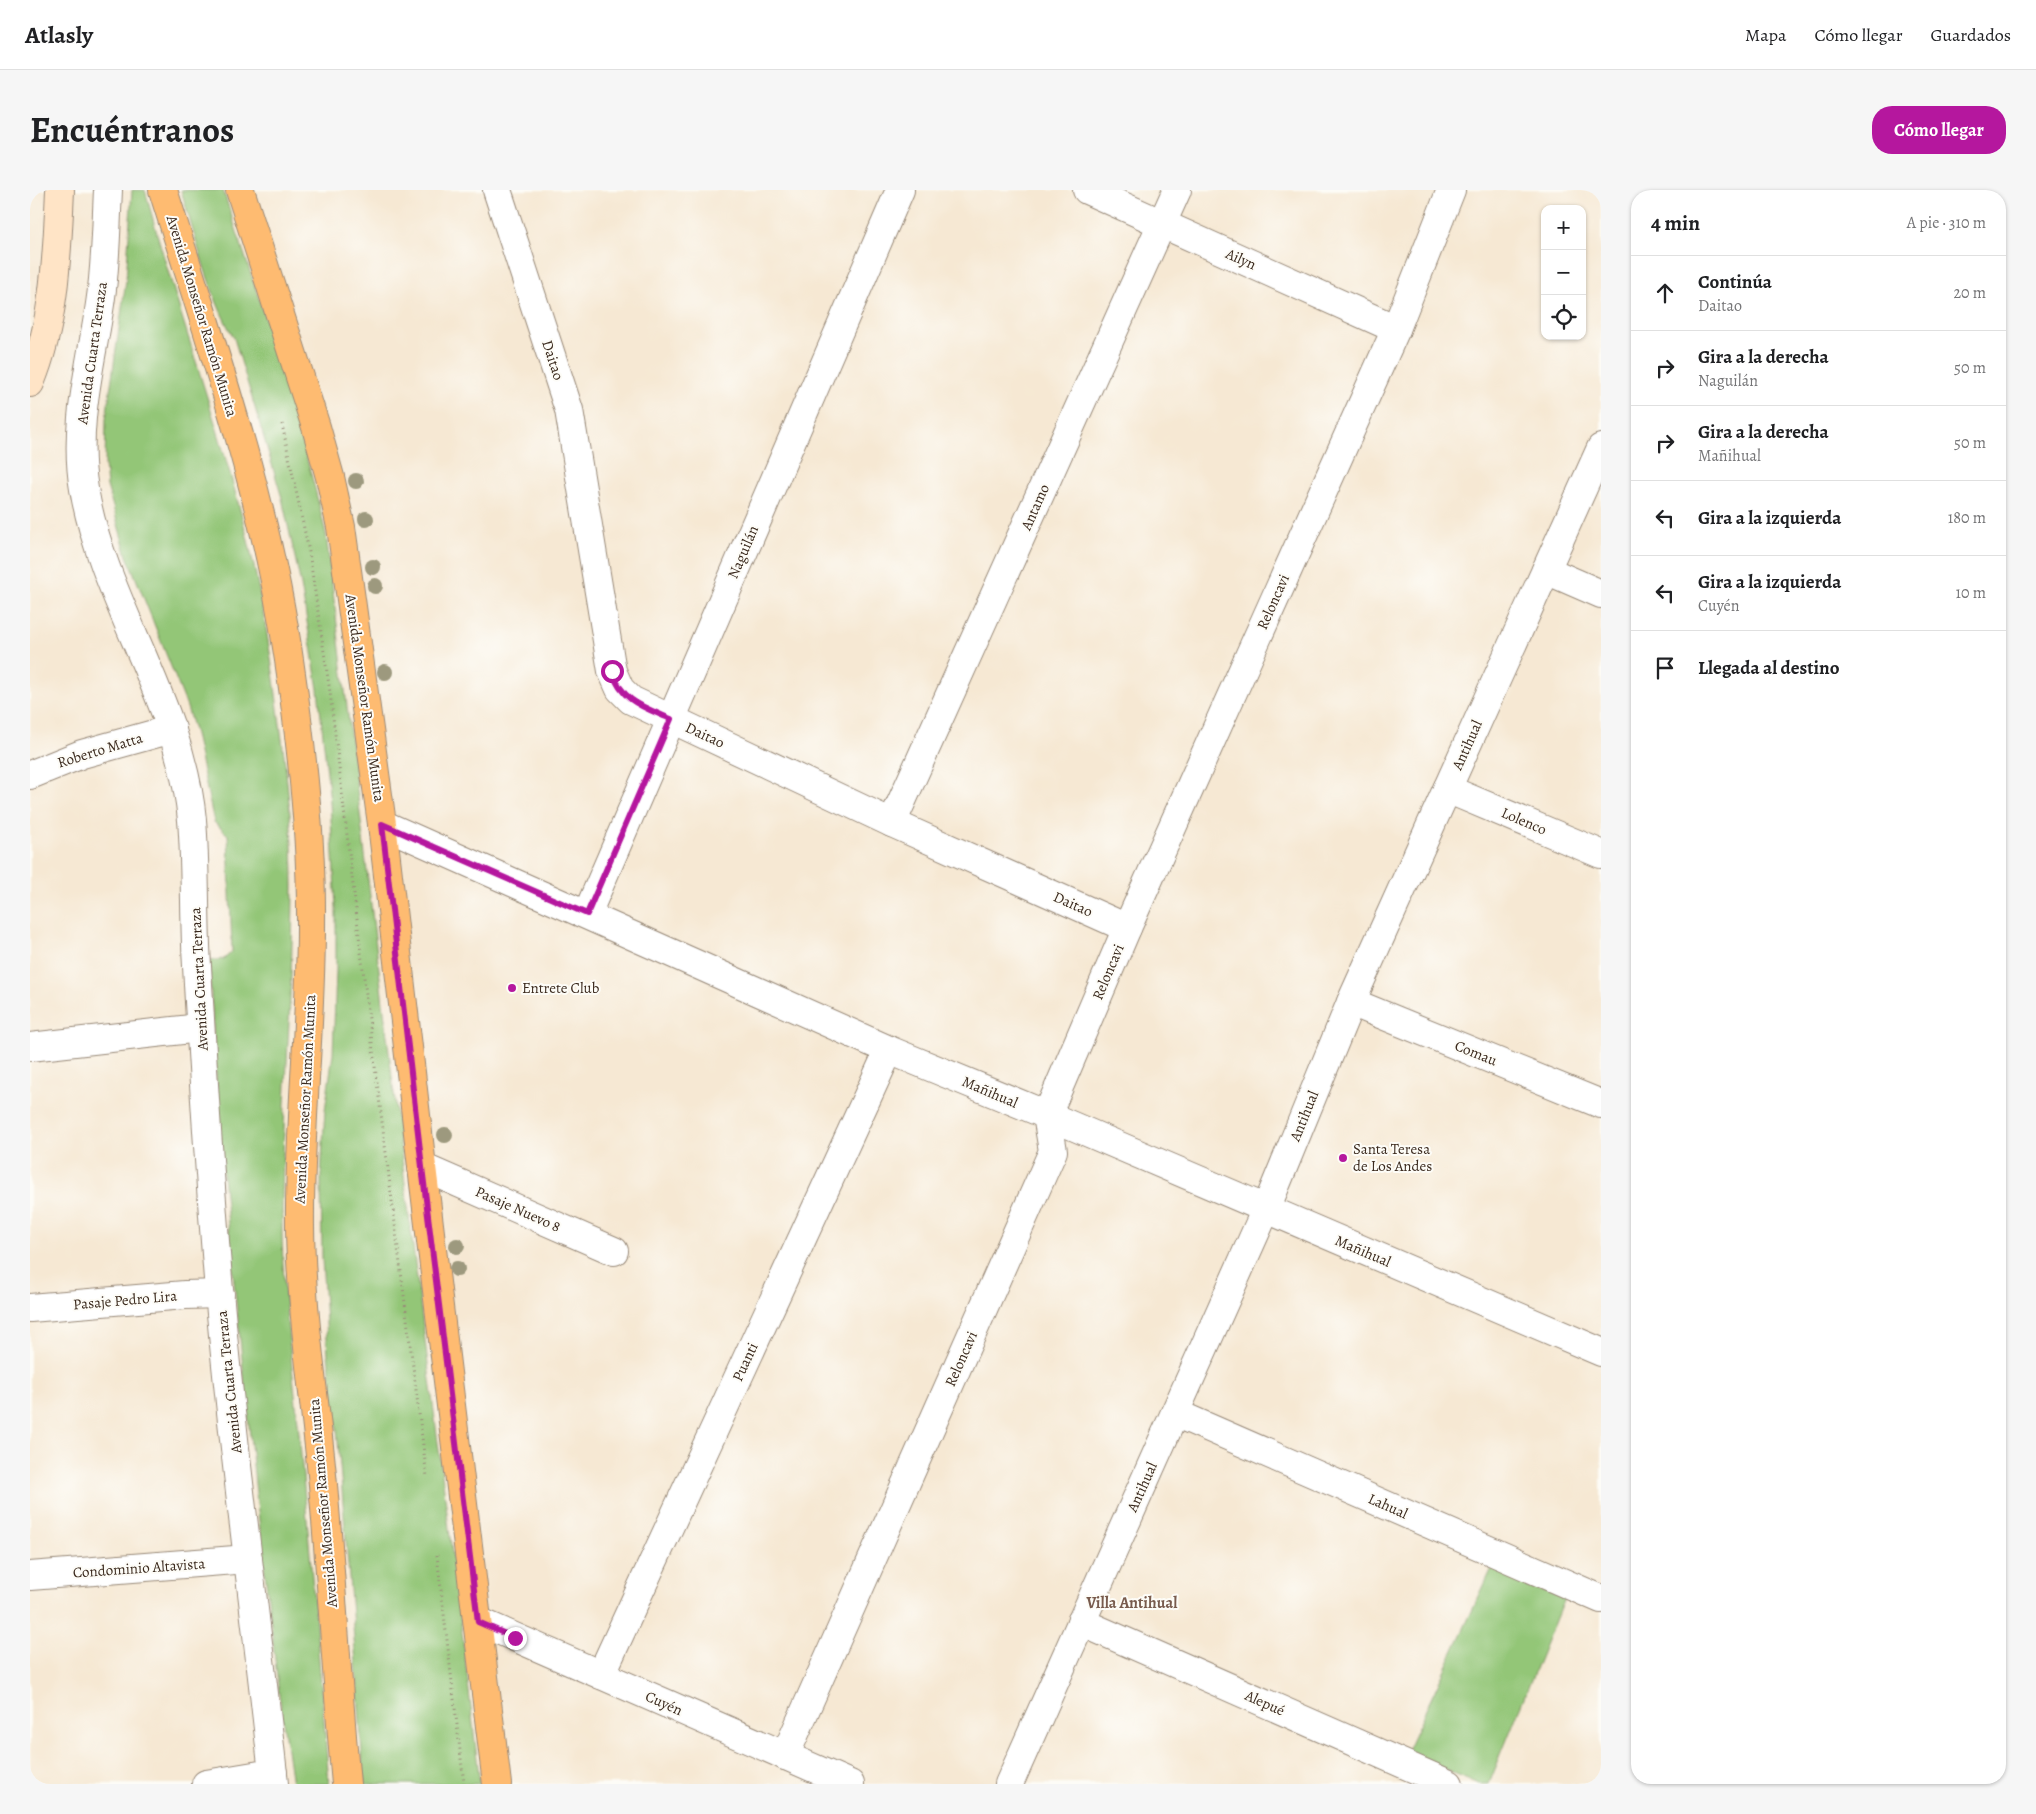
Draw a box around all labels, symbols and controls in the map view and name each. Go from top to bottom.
text: Atlasly [25,19,93,51]
text: Mapa [1745,23,1786,47]
text: Cómo llegar [1814,23,1903,47]
text: Guardados [1931,23,2011,47]
text: Encuéntranos [30,106,234,154]
button: Cómo llegar [1872,106,2006,154]
map controls [1541,205,1586,340]
button: + [1541,205,1586,250]
text: 4 min [1651,209,1700,237]
street label: Avenida Monseñor Ramón Munita [162,212,242,419]
text: A pie · 310 m [1907,212,1986,234]
street label: Ailyn [1222,243,1259,274]
button: − [1541,250,1586,295]
text: Continúa [1698,269,1772,295]
icon: ahead [1651,279,1679,307]
street label: Avenida Cuarta Terraza [72,281,112,426]
text: 20 m [1953,282,1986,304]
button: locate [1541,295,1586,340]
text: Daitao [1698,295,1742,317]
street label: Daitao [537,337,569,383]
text: Gira a la derecha [1698,344,1829,370]
icon: right [1651,354,1679,382]
text: 50 m [1954,357,1986,379]
text: Naguilán [1698,370,1758,392]
text: Gira a la derecha [1698,419,1829,445]
icon: right [1651,429,1679,457]
text: 50 m [1954,432,1986,454]
text: Mañihual [1698,445,1761,467]
street label: Antamo [1016,481,1054,534]
icon: left [1651,504,1679,532]
text: Gira a la izquierda [1698,505,1841,531]
text: 180 m [1948,507,1986,529]
street label: Naguilán [723,522,763,582]
text: Gira a la izquierda [1698,569,1841,595]
street label: Reloncavi [1252,571,1294,633]
icon: left [1651,579,1679,607]
text: 10 m [1956,582,1986,604]
street label: Avenida Monseñor Ramón Munita [340,592,389,803]
text: Cuyén [1698,595,1740,617]
icon: arrive [1651,654,1679,682]
text: Llegada al destino [1698,655,1840,681]
route start [601,660,624,683]
street label: Daitao [682,717,728,753]
street label: Antihual [1447,717,1487,774]
street label: Roberto Matta [55,728,145,772]
street label: Lolenco [1498,803,1550,839]
street label: Daitao [1050,886,1096,922]
street label: Avenida Cuarta Terraza [185,907,213,1052]
street label: Reloncavi [1087,941,1129,1003]
place label: Entrete Club [522,978,600,998]
marker: Entrete Club [506,982,518,994]
street label: Avenida Monseñor Ramón Munita [289,994,320,1205]
street label: Comau [1452,1035,1501,1071]
street label: Mañihual [959,1071,1021,1113]
street label: Antihual [1284,1088,1323,1145]
place label: Santa Teresa de Los Andes [1353,1139,1432,1176]
marker: Santa Teresa de Los Andes [1337,1152,1349,1164]
street label: Pasaje Nuevo 8 [472,1181,564,1237]
street label: Mañihual [1332,1230,1394,1272]
street label: Pasaje Pedro Lira [72,1285,178,1315]
street label: Avenida Cuarta Terraza [212,1310,247,1455]
street label: Reloncavi [940,1328,982,1390]
street label: Puanti [727,1339,763,1385]
street label: Avenida Monseñor Ramón Munita [304,1398,342,1609]
street label: Antihual [1122,1459,1162,1516]
street label: Lahual [1365,1488,1411,1524]
street label: Condominio Altavista [72,1553,206,1583]
district label: Villa Antihual [1086,1592,1178,1614]
route end [504,1627,527,1650]
street label: Alepué [1241,1685,1288,1721]
street label: Cuyén [642,1686,686,1720]

